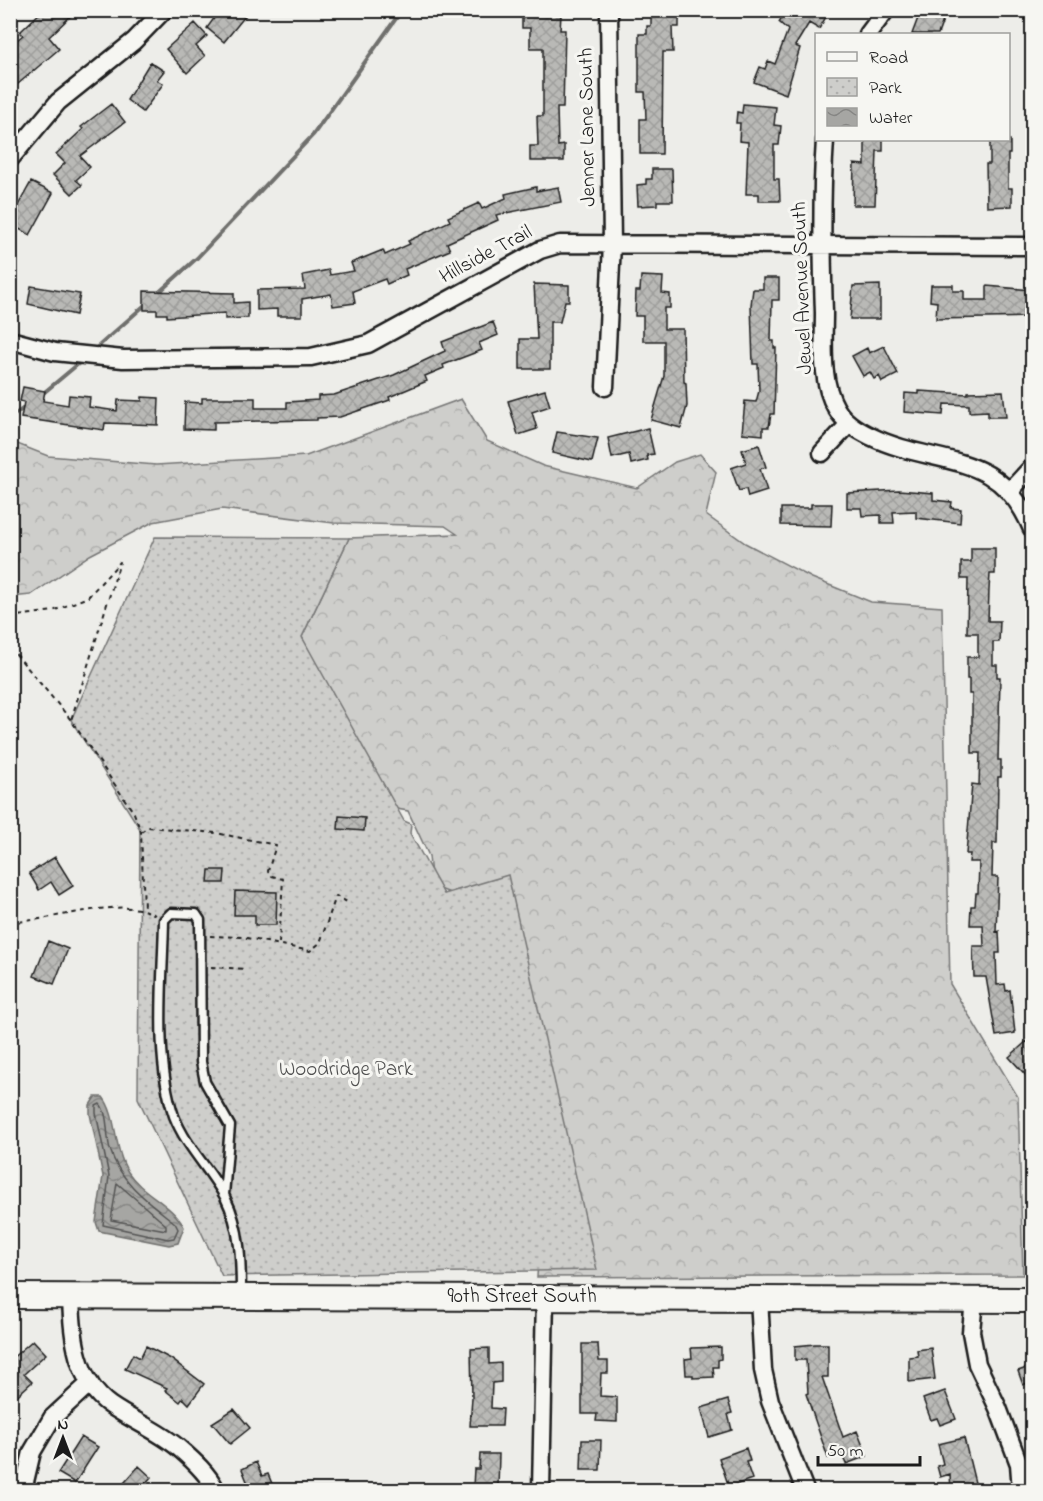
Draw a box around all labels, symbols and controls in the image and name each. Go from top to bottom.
legend [815,33,1010,141]
text: Road [869,46,908,72]
street label: Jenner Lane South [572,47,604,207]
text: Park [869,76,902,102]
text: Water [869,106,913,132]
street label: Jewel Avenue South [785,201,821,375]
street label: Hillside Trail [434,218,538,292]
park label: Woodridge Park [279,1055,414,1087]
street label: 90th Street South [447,1282,597,1312]
north arrow [33,1408,93,1468]
text: N [58,1413,69,1437]
scale bar [818,1429,920,1467]
text: 50 m [827,1439,864,1465]

